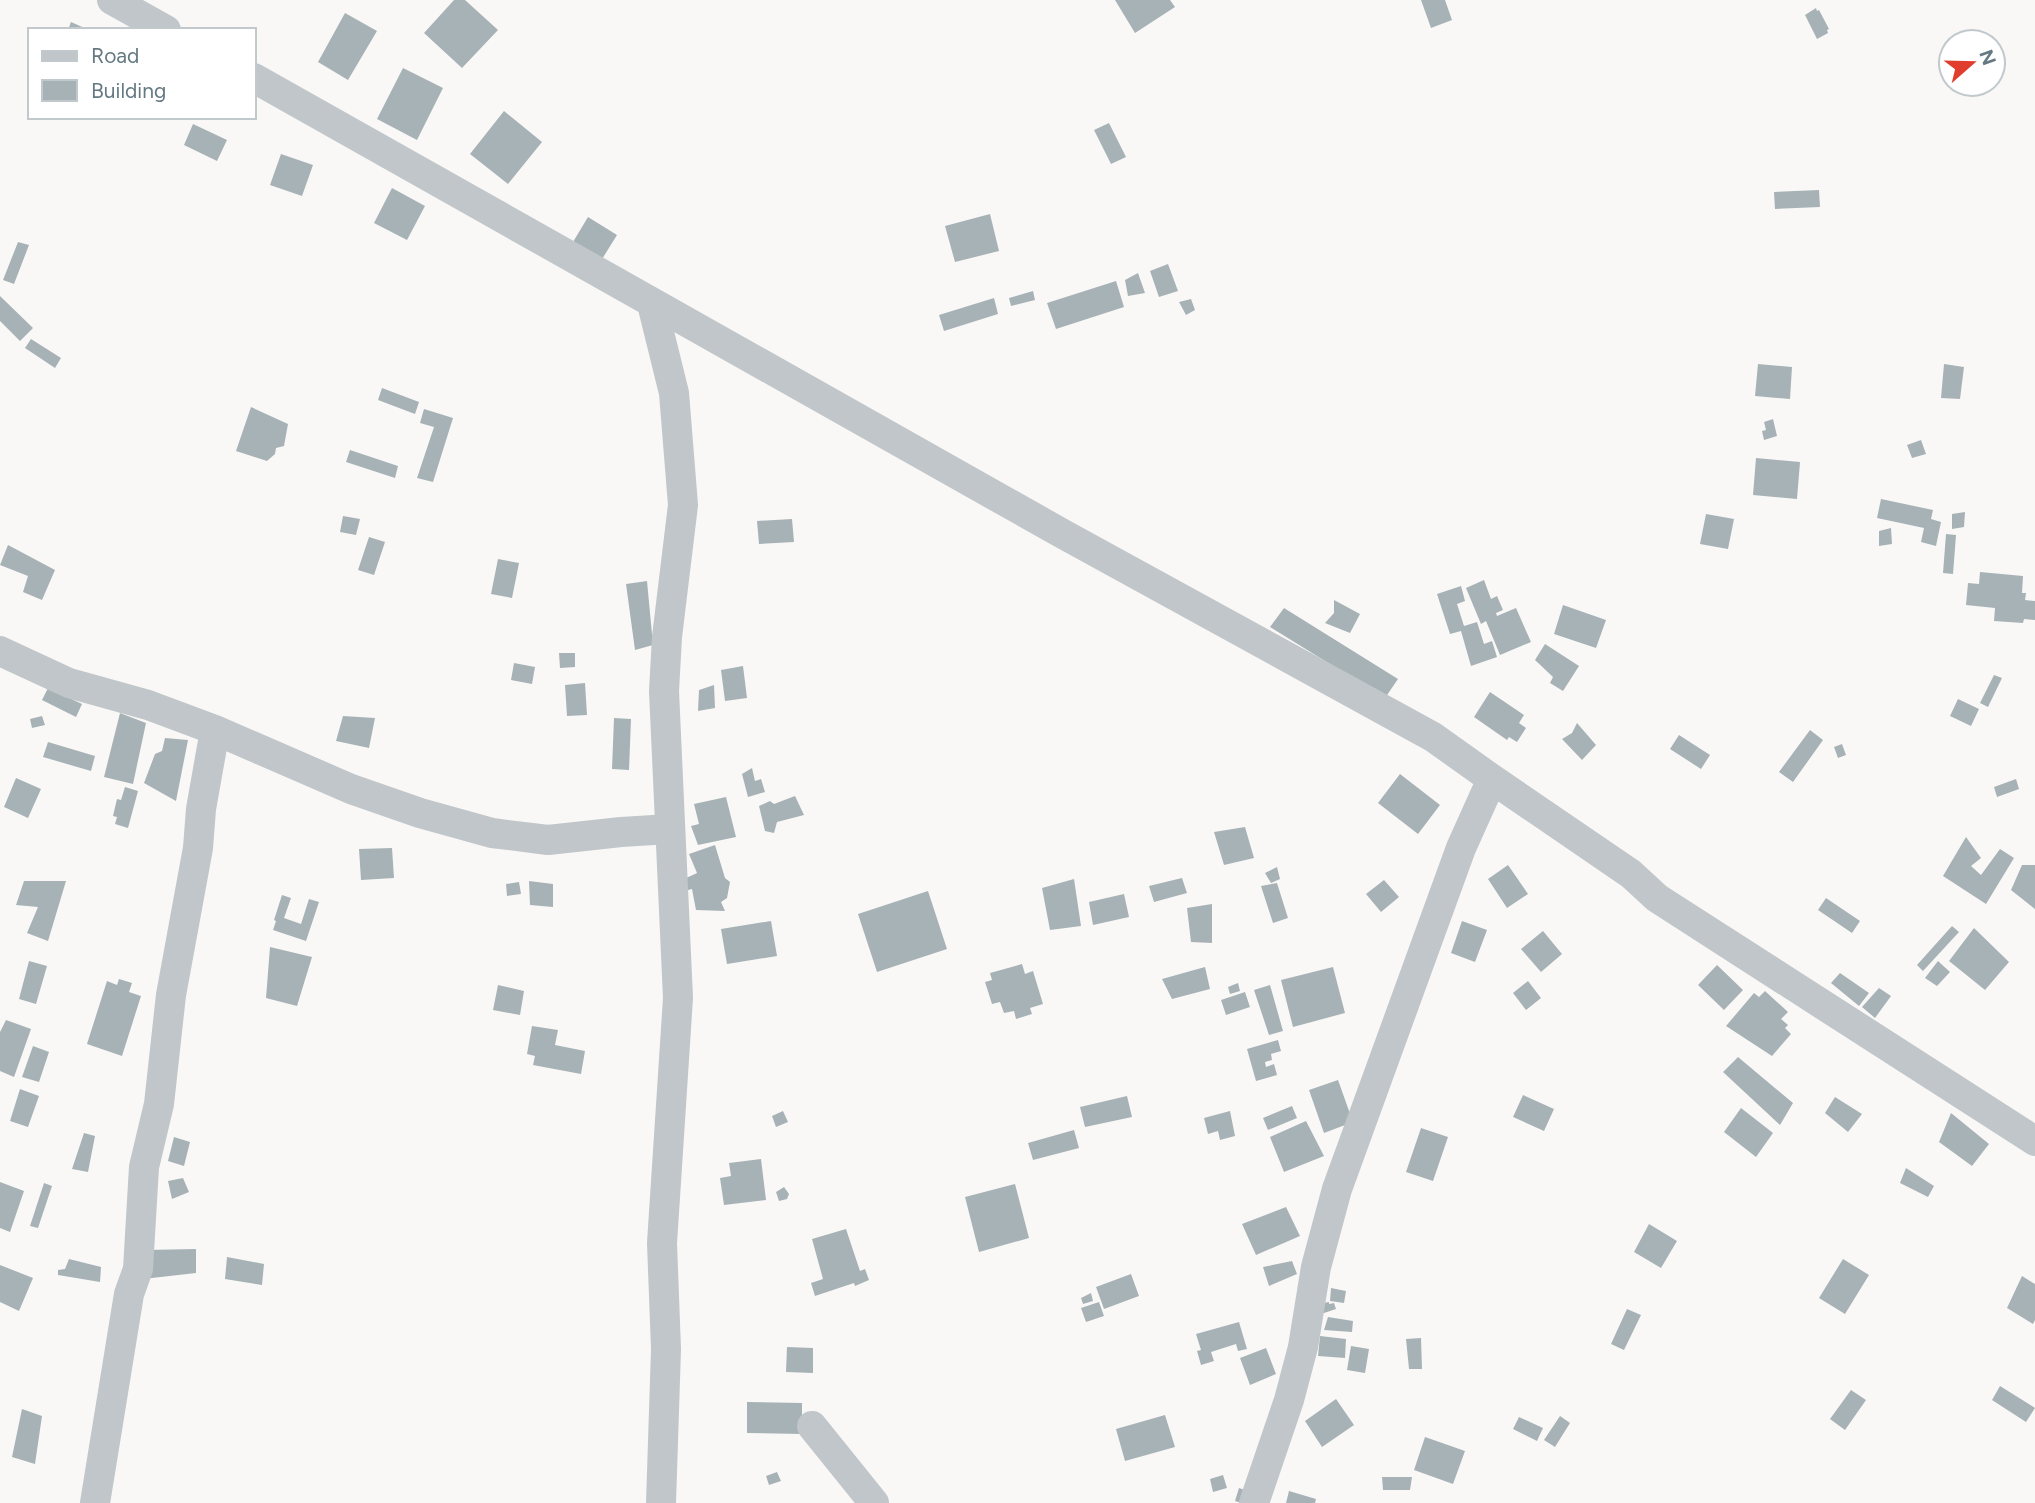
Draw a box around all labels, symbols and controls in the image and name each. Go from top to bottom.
legend [28,28,256,119]
north arrow [1937,28,2007,98]
text: Road [91,43,139,68]
text: N [1974,47,2001,68]
text: Building [91,78,166,103]

